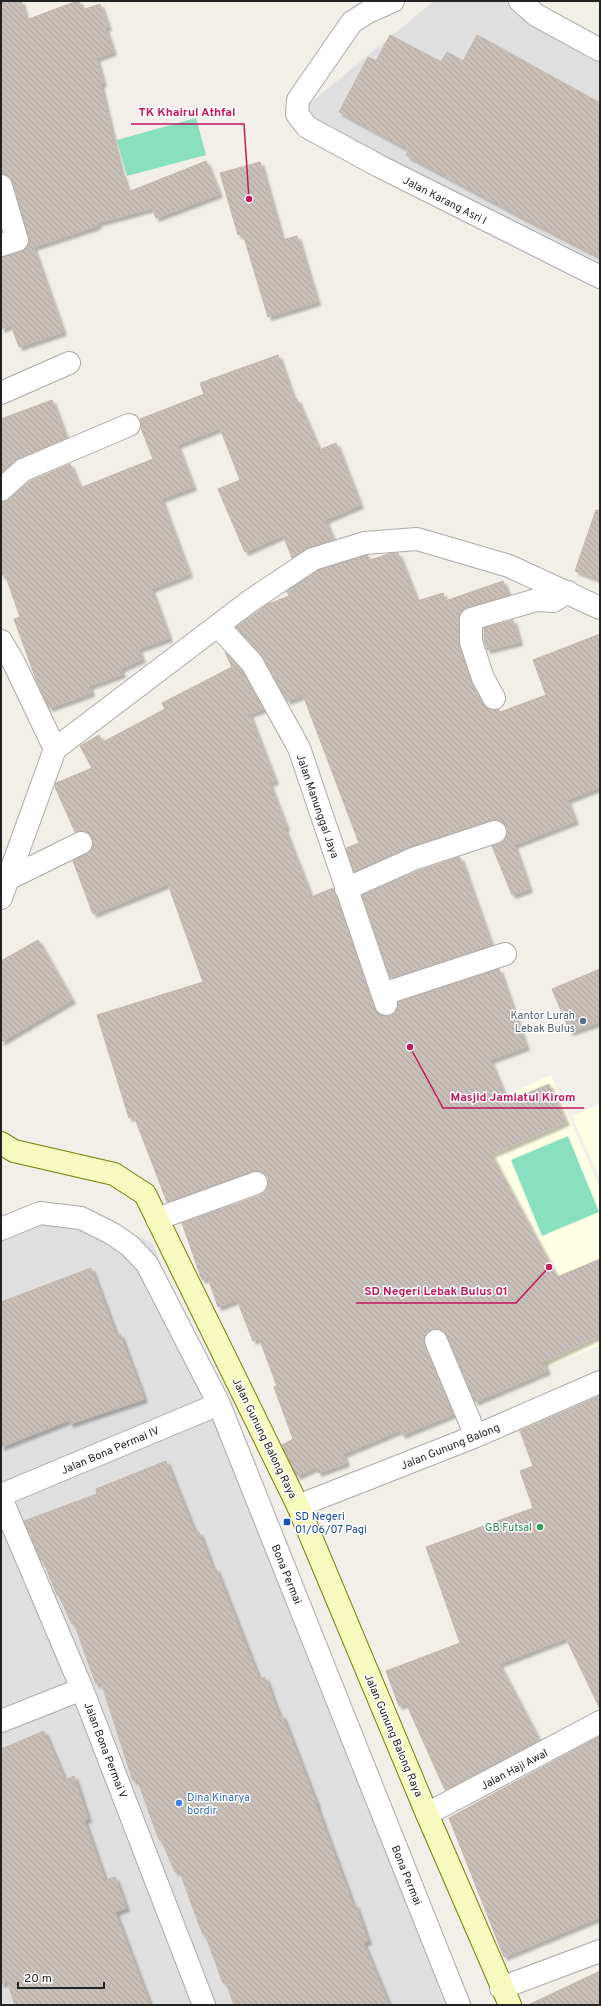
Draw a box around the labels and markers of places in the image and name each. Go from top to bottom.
callout: TK Khairul Athfal [131,100,244,124]
place label: Kantor Lurah Lebak Bulus [510,1009,575,1036]
marker: Kantor Lurah Lebak Bulus [578,1016,588,1026]
callout: Masjid Jamiatul Kirom [443,1084,584,1108]
callout: SD Negeri Lebak Bulus 01 [356,1279,516,1303]
place label: SD Negeri 01/06/07 Pagi [295,1510,367,1537]
marker: SD Negeri 01/06/07 Pagi [282,1517,292,1527]
place label: GB Futsal [485,1521,532,1535]
marker: GB Futsal [535,1522,545,1532]
place label: Dina Kinarya bordir [187,1791,250,1818]
marker: Dina Kinarya bordir [174,1798,184,1808]

